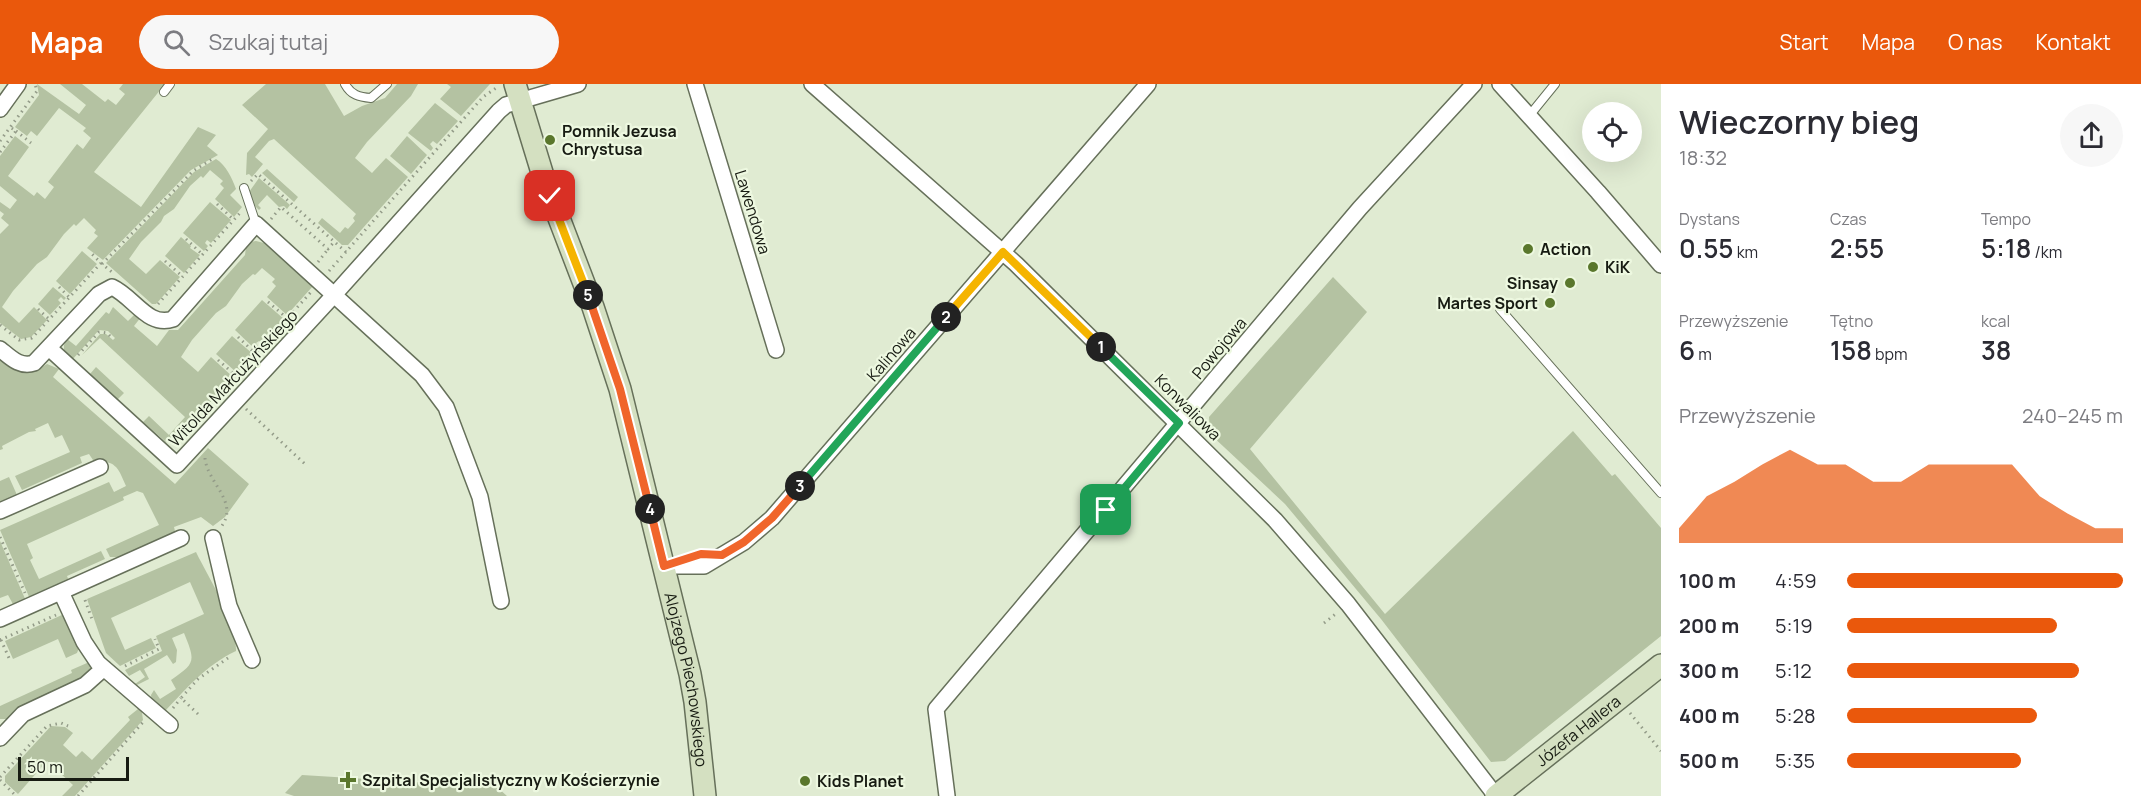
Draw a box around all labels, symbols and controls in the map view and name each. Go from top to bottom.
search box [139,15,559,69]
text: Mapa [30,23,103,61]
icon: search [160,26,193,59]
text: Szukaj tutaj [208,27,328,57]
text: Start [1780,28,1829,56]
text: Mapa [1862,28,1915,56]
text: O nas [1948,28,2003,56]
text: Kontakt [2036,28,2111,56]
text: Wieczorny bieg [1679,99,1919,144]
map controls [1582,102,1642,162]
button: locate [1582,102,1642,162]
button: share [2060,104,2123,167]
place label: Pomnik Jezusa Chrystusa [562,120,677,160]
marker: Pomnik Jezusa Chrystusa [543,133,557,147]
text: 18:32 [1679,144,1727,171]
street label: Lawendowa [730,167,776,257]
pin [524,170,575,221]
icon: check [533,179,566,212]
text: Dystans [1679,208,1740,230]
text: Czas [1830,208,1867,230]
text: Tempo [1981,208,2031,230]
text: 0.55 [1679,230,1733,266]
text: 2:55 [1830,230,1884,266]
text: 5:18 [1981,230,2031,266]
place label: Action [1540,238,1591,260]
text: km [1733,241,1758,263]
text: /km [2031,241,2062,263]
marker: Action [1521,242,1535,256]
place label: KiK [1605,256,1631,278]
marker: KiK [1586,260,1600,274]
place label: Sinsay [1507,272,1558,294]
marker: Sinsay [1563,276,1577,290]
pin: 5 [573,280,603,310]
text: 5 [583,284,593,306]
place label: Martes Sport [1437,292,1538,314]
marker: Martes Sport [1543,296,1557,310]
pin: 2 [931,302,961,332]
street label: Witolda Małcużyńskiego [164,305,302,451]
text: 2 [941,306,951,328]
text: Przewyższenie [1679,310,1788,332]
text: Tętno [1830,310,1873,332]
text: kcal [1981,310,2010,332]
street label: Powojowa [1187,313,1251,383]
street label: Kalinowa [861,322,921,386]
pin: 1 [1086,332,1116,362]
text: 6 [1679,332,1695,368]
text: 158 [1830,332,1872,368]
text: 38 [1981,332,2012,368]
text: 1 [1097,336,1105,358]
text: m [1695,343,1712,365]
text: bpm [1872,343,1908,365]
street label: Konwaliowa [1150,369,1226,445]
text: Przewyższenie [1679,402,1816,429]
text: 240–245 m [2022,402,2123,429]
pin: 3 [785,471,815,501]
text: 3 [795,475,805,497]
pin [1080,484,1131,535]
icon: arrive [1089,493,1122,526]
pin: 4 [635,494,665,524]
text: 4 [645,498,655,520]
text: 100 m [1679,567,1736,594]
text: 4:59 [1775,567,1817,594]
street label: Alojzego Piechowskiego [659,590,713,768]
text: 200 m [1679,612,1739,639]
text: 5:19 [1775,612,1813,639]
text: 300 m [1679,657,1739,684]
text: 5:12 [1775,657,1812,684]
street label: Józefa Hallera [1531,690,1625,771]
text: 400 m [1679,702,1739,729]
text: 5:28 [1775,702,1816,729]
text: 500 m [1679,747,1739,774]
text: 5:35 [1775,747,1815,774]
scale bar [18,754,129,782]
text: 50 m [27,756,63,778]
place label: Szpital Specjalistyczny w Kościerzynie [362,769,660,791]
place label: Kids Planet [817,770,904,792]
marker: Szpital Specjalistyczny w Kościerzynie [339,771,357,789]
marker: Kids Planet [798,774,812,788]

